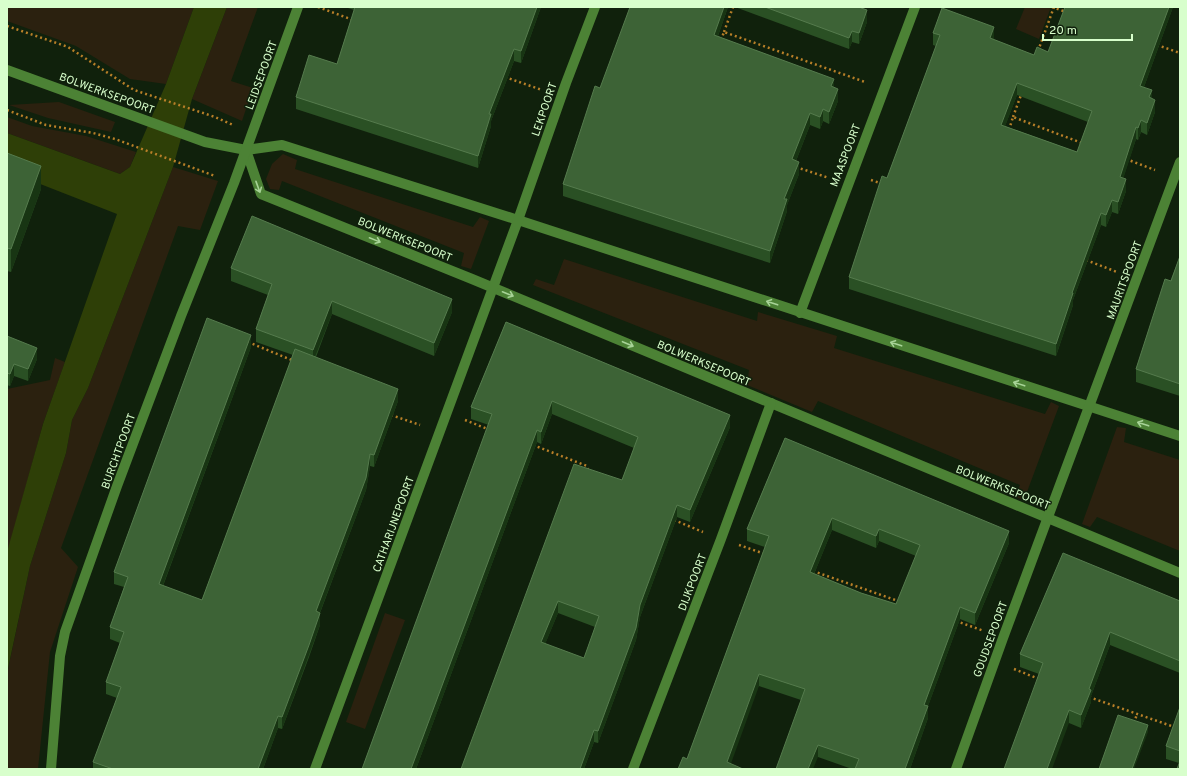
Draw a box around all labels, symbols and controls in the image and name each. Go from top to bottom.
scale bar [1043,16,1132,42]
text: 20 m [1049,23,1077,39]
street label: LEIDSEPOORT [243,39,281,112]
street label: BOLWERKSEPOORT [57,70,156,118]
street label: LEKPOORT [529,80,561,138]
street label: MAASPOORT [827,122,864,189]
one-way arrow [255,181,263,193]
street label: BOLWERKSEPOORT [355,215,454,265]
one-way arrow [368,236,380,244]
street label: MAURITSPOORT [1104,239,1146,322]
one-way arrow [502,291,514,299]
one-way arrow [766,299,778,307]
street label: BOLWERKSEPOORT [655,338,753,390]
one-way arrow [890,339,902,347]
one-way arrow [622,341,634,348]
one-way arrow [1014,379,1026,387]
street label: BURCHTPOORT [99,412,139,491]
one-way arrow [1137,420,1150,427]
street label: BOLWERKSEPOORT [953,463,1052,513]
street label: CATHARIJNEPOORT [370,474,418,574]
street label: DIJKPOORT [676,552,710,613]
street label: GOUDSEPOORT [971,599,1011,679]

